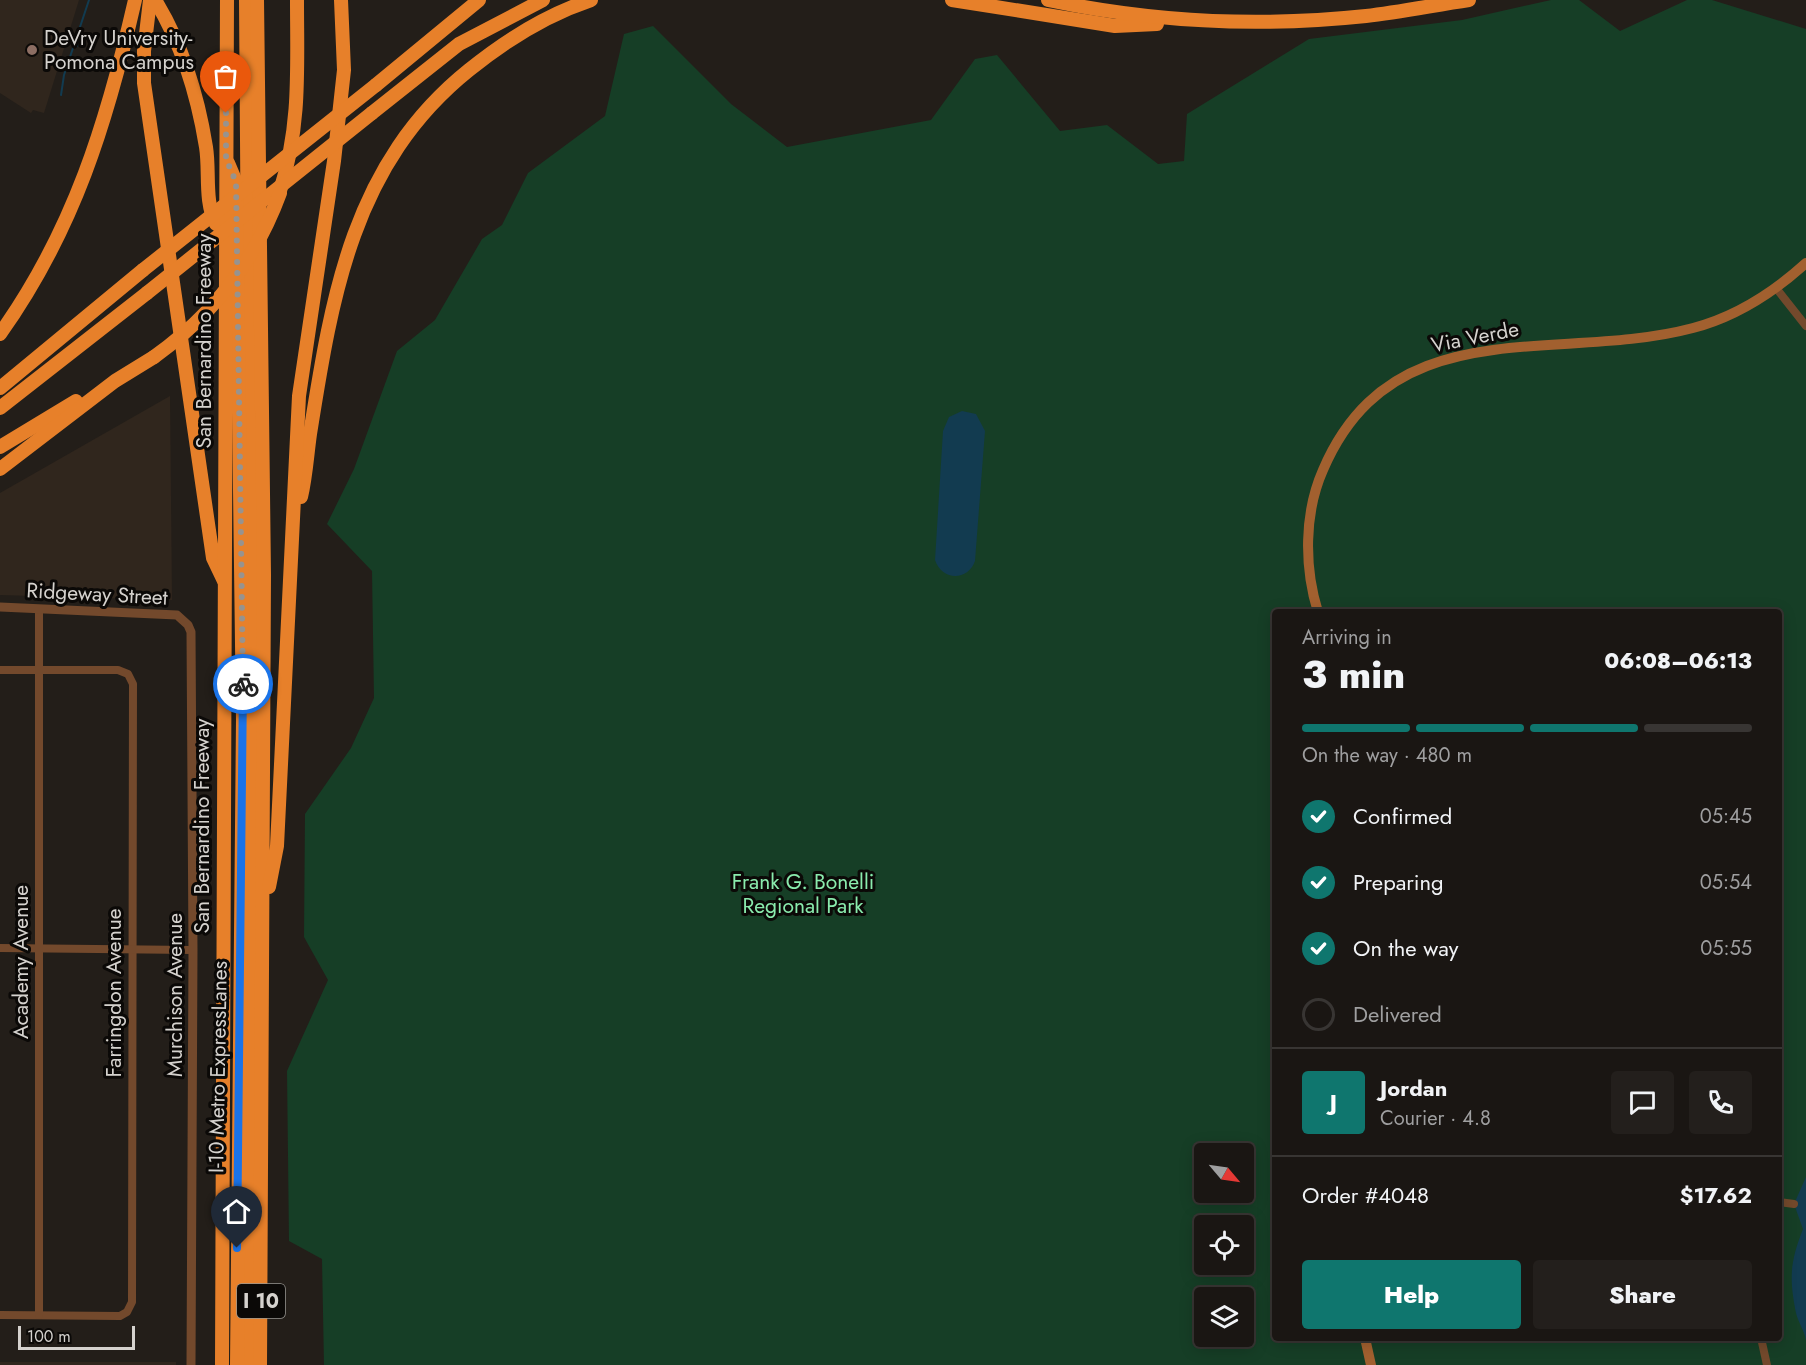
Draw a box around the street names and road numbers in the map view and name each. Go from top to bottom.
street label: San Bernardino Freeway [189,233,219,449]
street label: Via Verde [1429,314,1522,360]
street label: Ridgeway Street [26,575,168,613]
street label: San Bernardino Freeway [187,718,217,934]
street label: Academy Avenue [6,885,36,1039]
street label: Farringdon Avenue [99,908,129,1078]
street label: Murchison Avenue [160,913,190,1077]
street label: I-10 Metro ExpressLanes [201,961,235,1173]
road number: I 10 [237,1284,285,1318]

